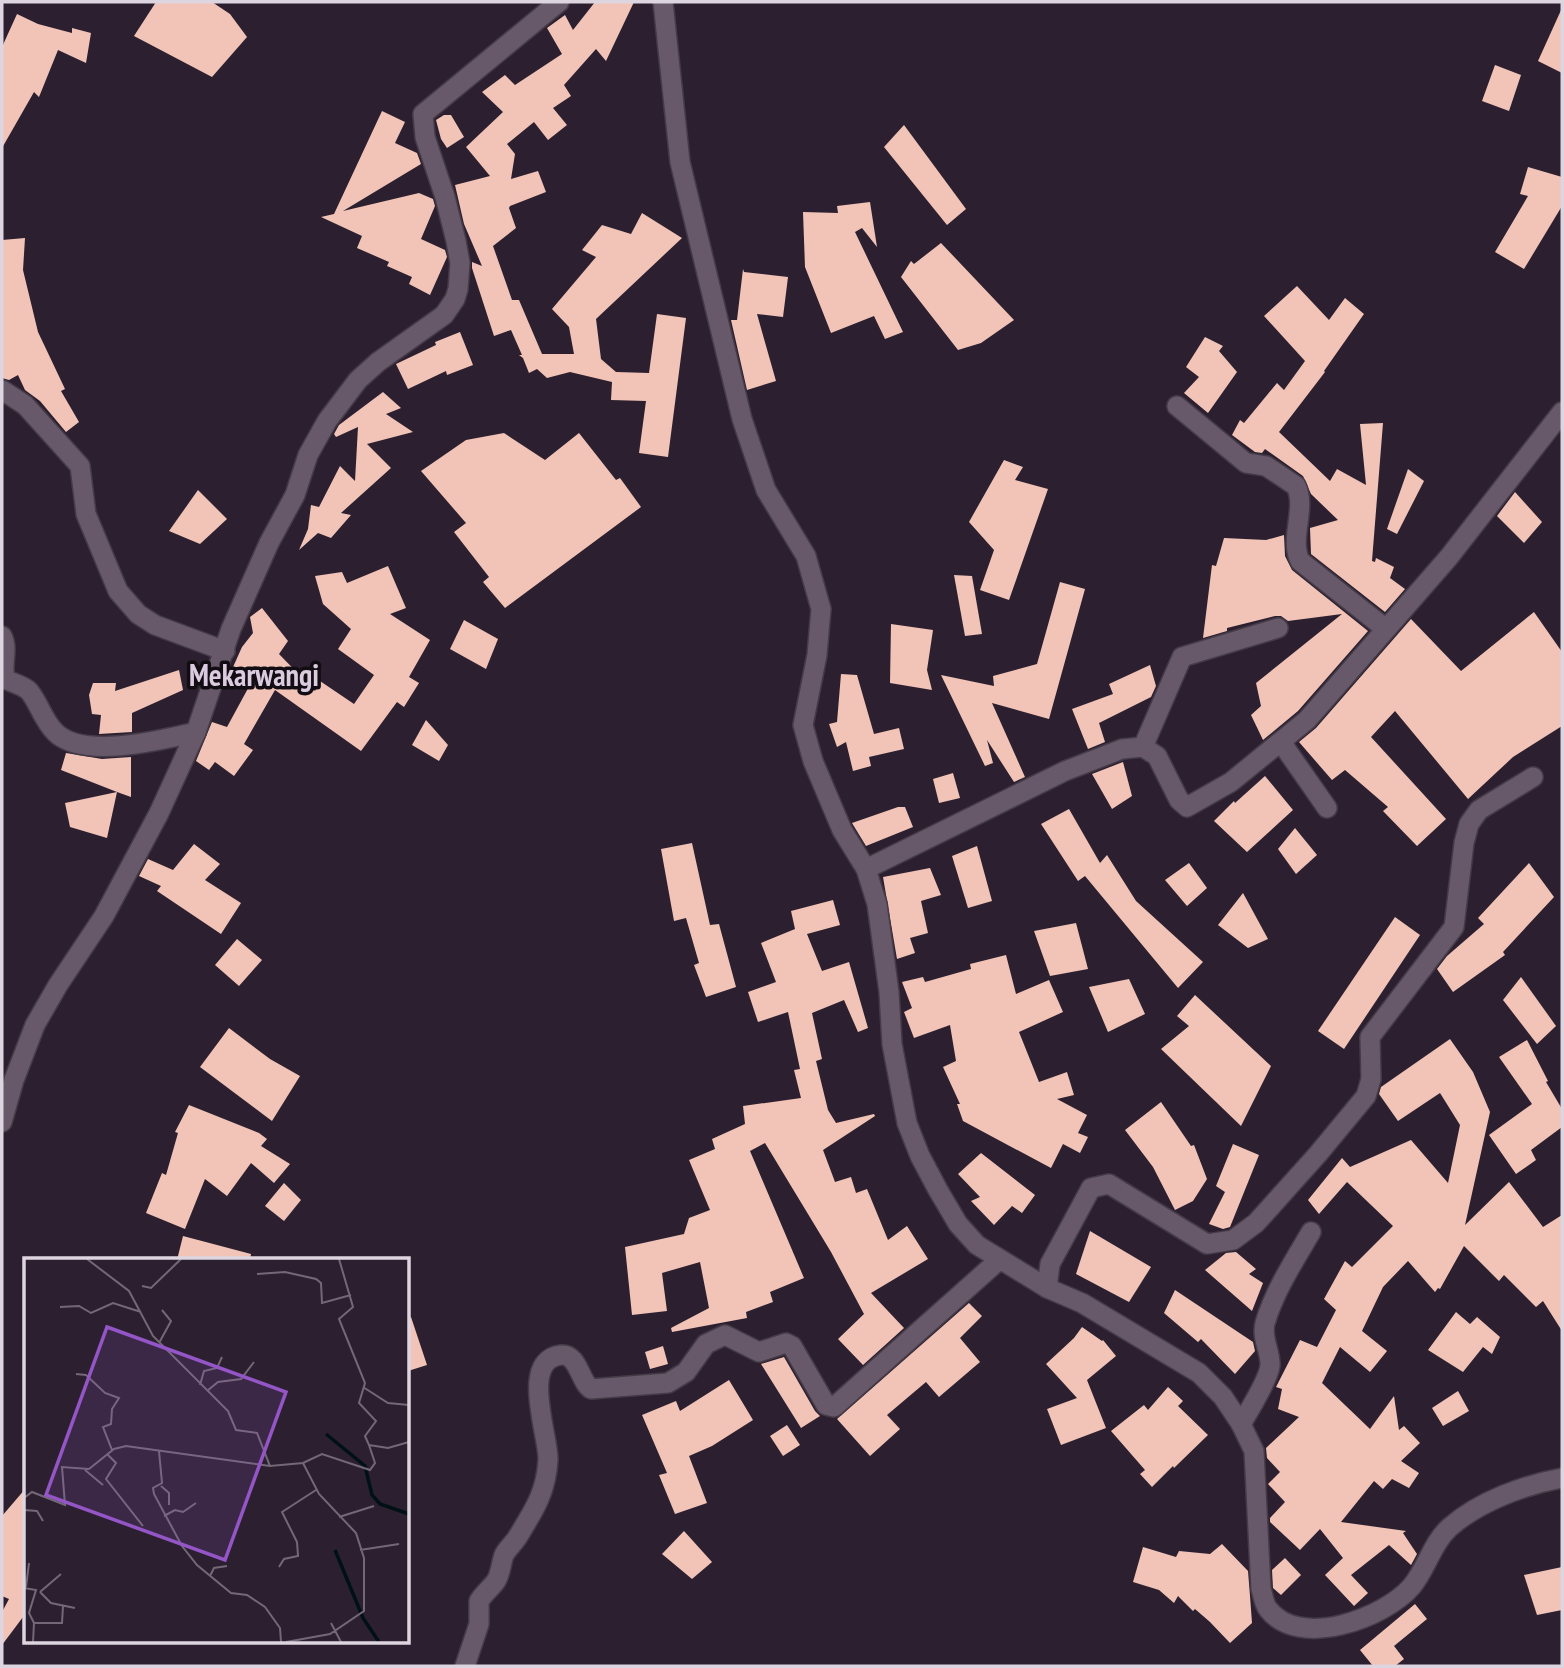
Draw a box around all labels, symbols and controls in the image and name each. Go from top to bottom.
district label: Mekarwangi [189,655,319,694]
inset map [24,1258,410,1644]

